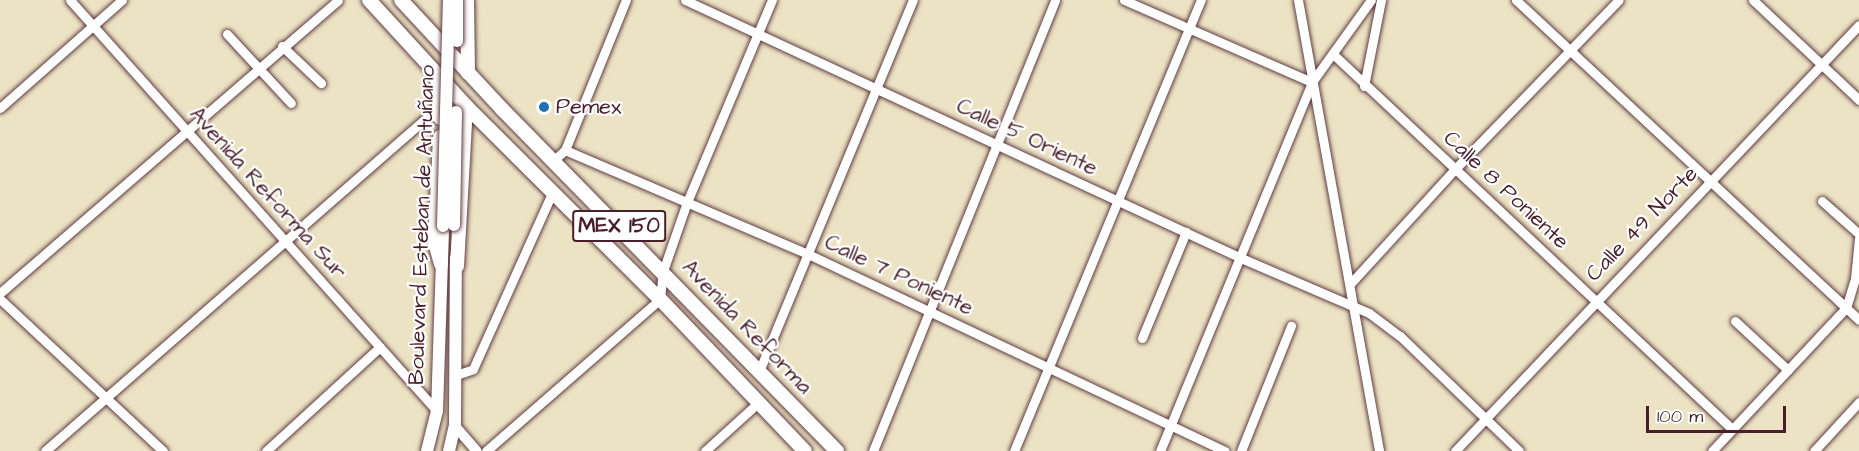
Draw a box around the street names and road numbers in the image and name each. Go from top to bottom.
street label: Boulevard Esteban de Antuñano [403,64,441,386]
street label: Calle 5 Oriente [952,93,1102,181]
street label: Avenida Reforma Sur [184,101,352,285]
street label: Calle 8 Poniente [1438,125,1574,255]
street label: Calle 49 Norte [1580,161,1704,287]
road number: MEX 150 [571,208,667,244]
street label: Calle 7 Poniente [820,229,978,321]
street label: Avenida Reforma [676,254,818,400]

